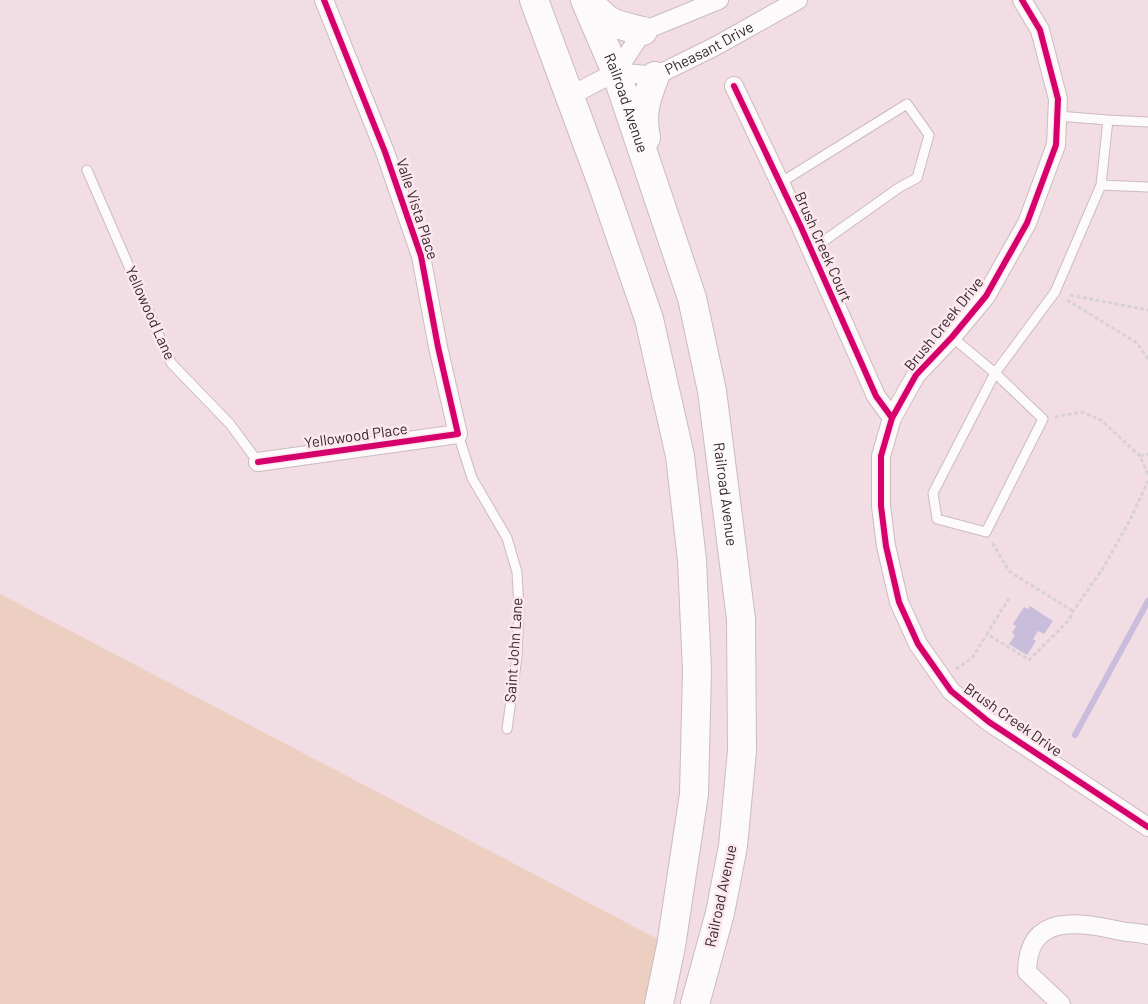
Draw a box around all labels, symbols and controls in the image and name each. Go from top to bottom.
street label: Pheasant Drive [661,17,756,78]
street label: Railroad Avenue [601,50,652,155]
street label: Valle Vista Place [393,156,443,262]
street label: Brush Creek Court [792,189,856,304]
street label: Yellowood Lane [122,263,180,362]
street label: Brush Creek Drive [900,273,987,374]
street label: Yellowood Place [303,419,409,451]
street label: Railroad Avenue [711,441,742,547]
street label: Saint John Lane [500,597,526,703]
street label: Brush Creek Drive [961,679,1066,760]
street label: Railroad Avenue [700,843,740,949]

